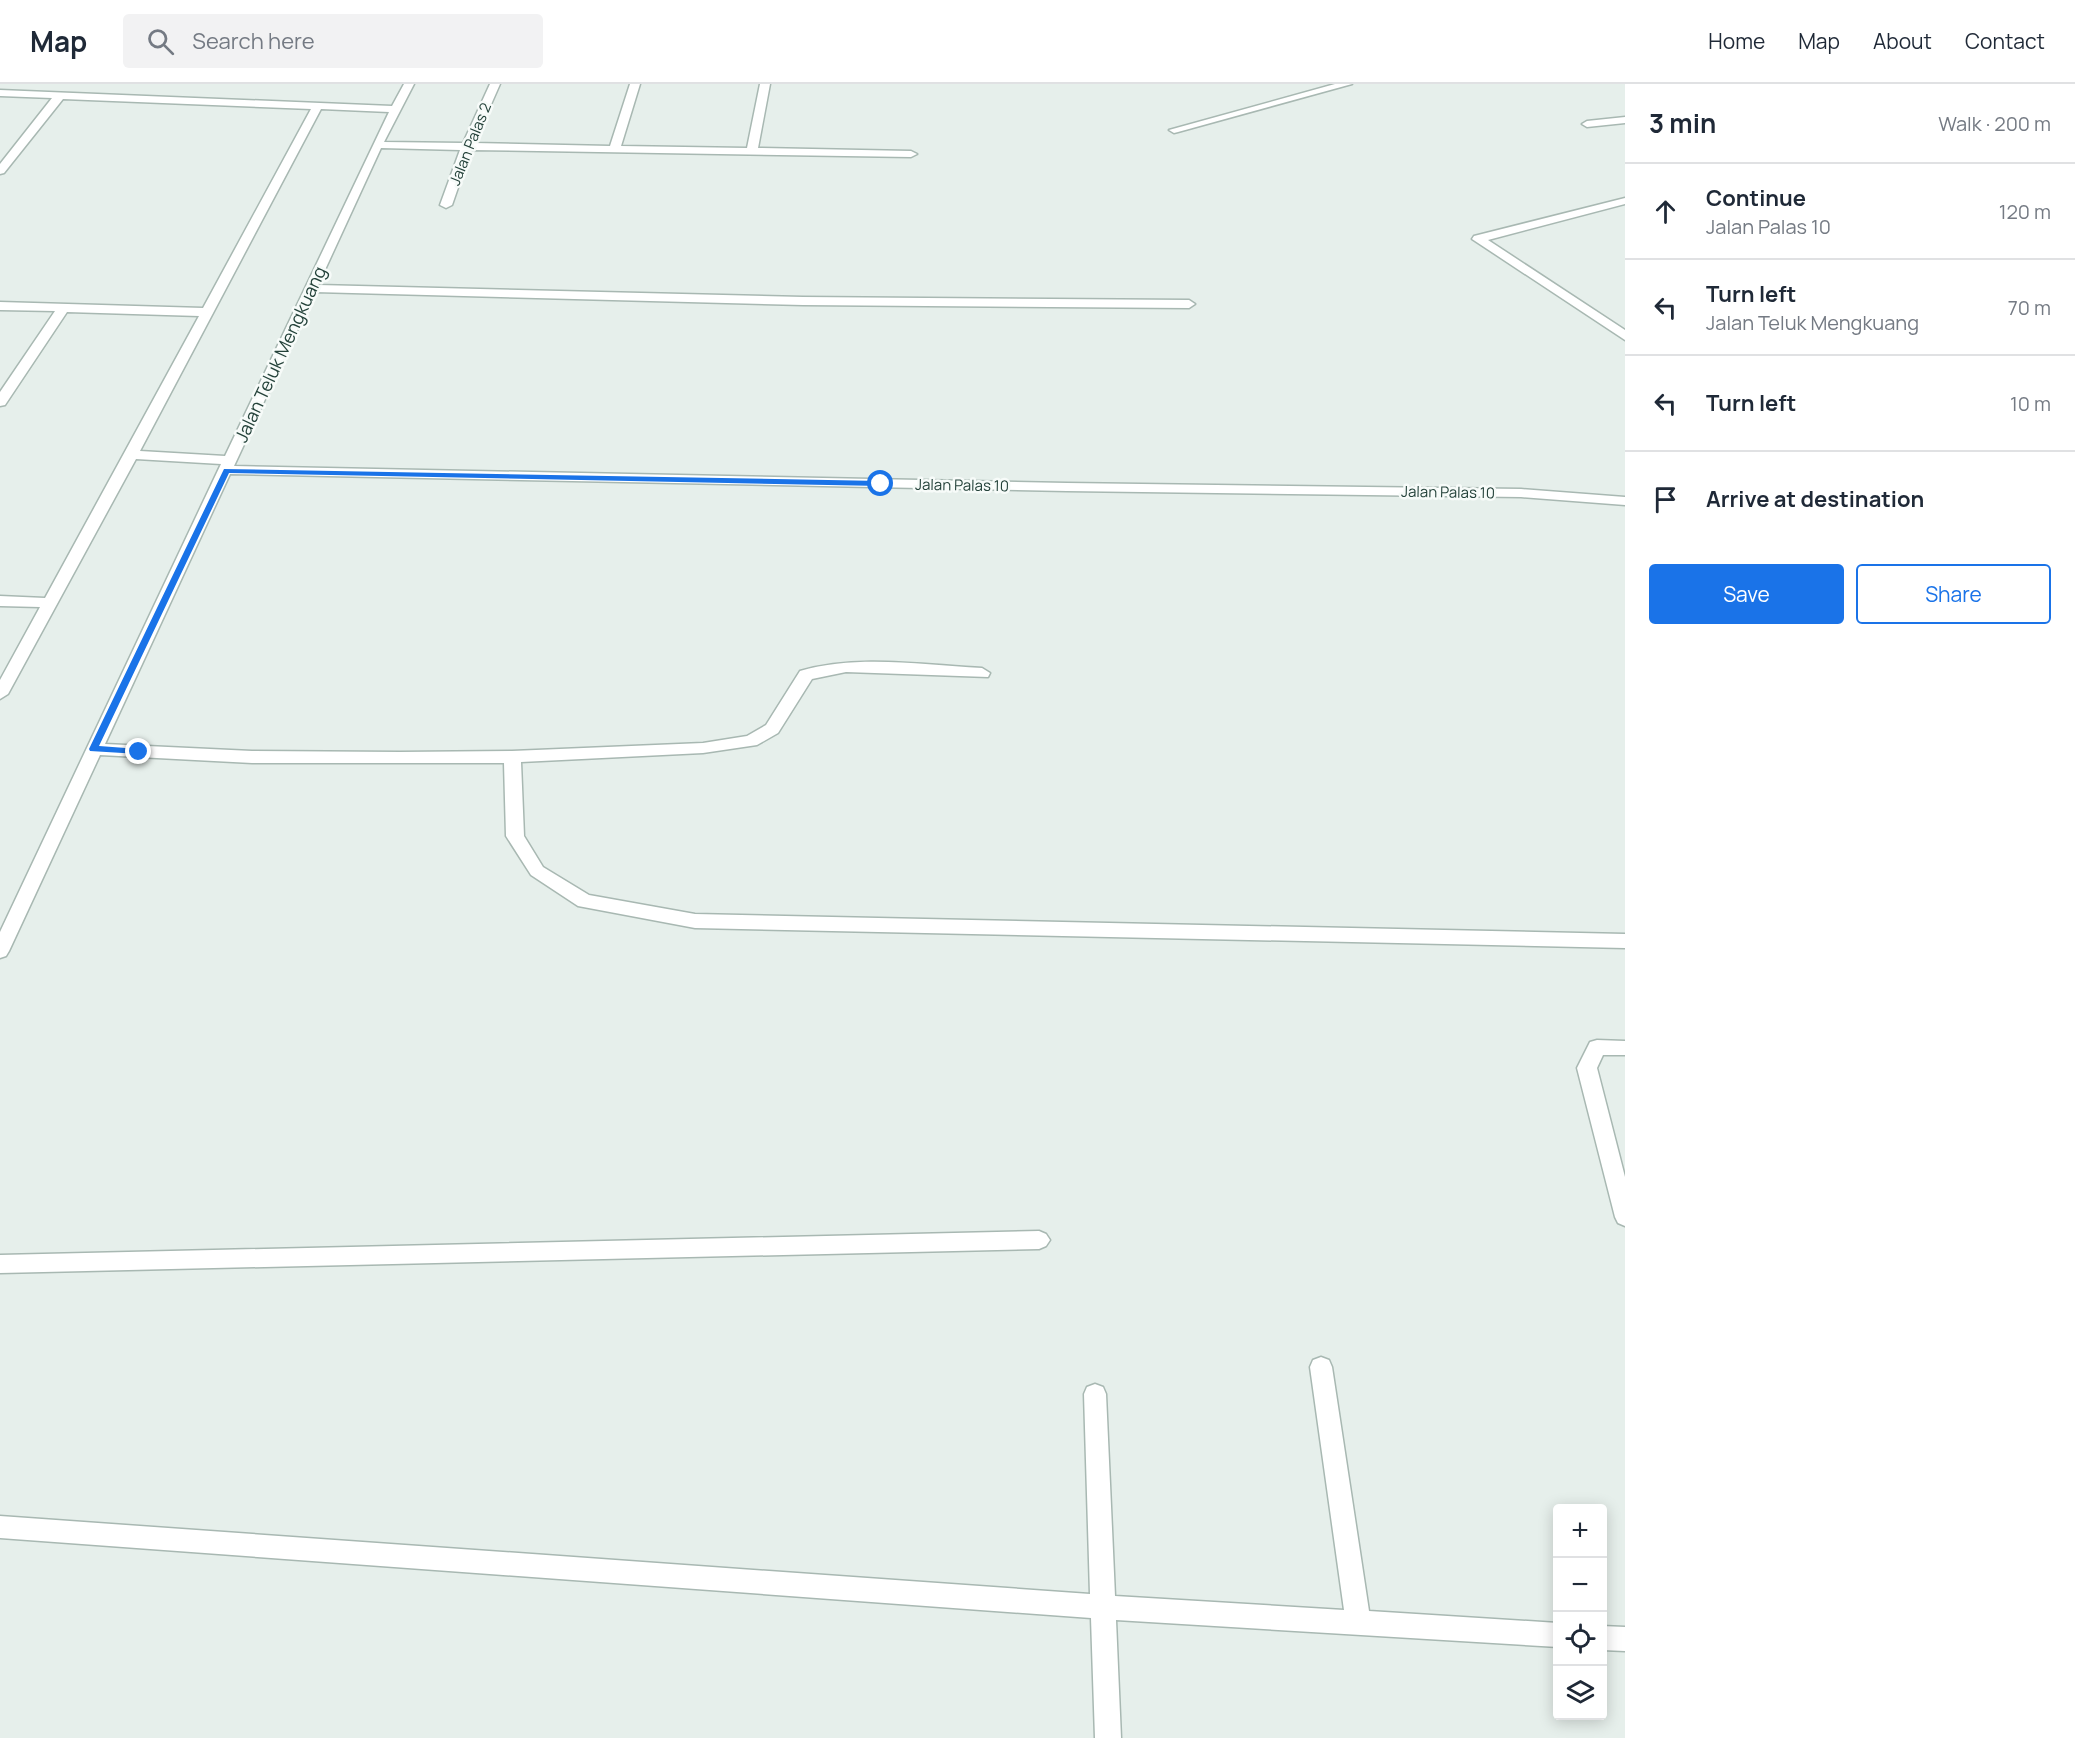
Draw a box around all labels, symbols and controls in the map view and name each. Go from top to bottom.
search box [123,14,543,68]
text: Map [30,22,87,60]
icon: search [144,25,177,58]
text: Search here [192,26,315,56]
text: Home [1708,27,1765,55]
text: Map [1798,27,1840,55]
text: About [1873,27,1932,55]
text: Contact [1965,27,2045,55]
street label: Jalan Palas 2 [444,100,496,188]
text: 3 min [1649,105,1716,141]
text: Walk · 200 m [1938,110,2051,137]
text: Continue [1706,183,1806,213]
icon: ahead [1649,195,1682,228]
text: 120 m [1999,198,2051,225]
text: Jalan Palas 10 [1706,213,1831,240]
street label: Jalan Teluk Mengkuang [229,262,331,446]
text: Turn left [1706,279,1796,309]
icon: left [1649,291,1682,324]
text: 70 m [2008,294,2051,321]
text: Jalan Teluk Mengkuang [1706,309,1919,336]
icon: left [1649,387,1682,420]
text: Turn left [1706,388,1796,418]
text: 10 m [2010,390,2051,417]
route start [867,470,893,496]
street label: Jalan Palas 10 [915,474,1009,496]
street label: Jalan Palas 10 [1401,481,1495,503]
icon: arrive [1649,483,1682,516]
text: Arrive at destination [1706,484,1924,514]
button: Save [1649,564,1844,624]
button: Share [1856,564,2051,624]
route end [125,738,151,764]
map controls [1553,1504,1607,1720]
button: + [1553,1504,1607,1558]
button: − [1553,1558,1607,1612]
button: locate [1553,1612,1607,1666]
button: layers [1553,1666,1607,1720]

